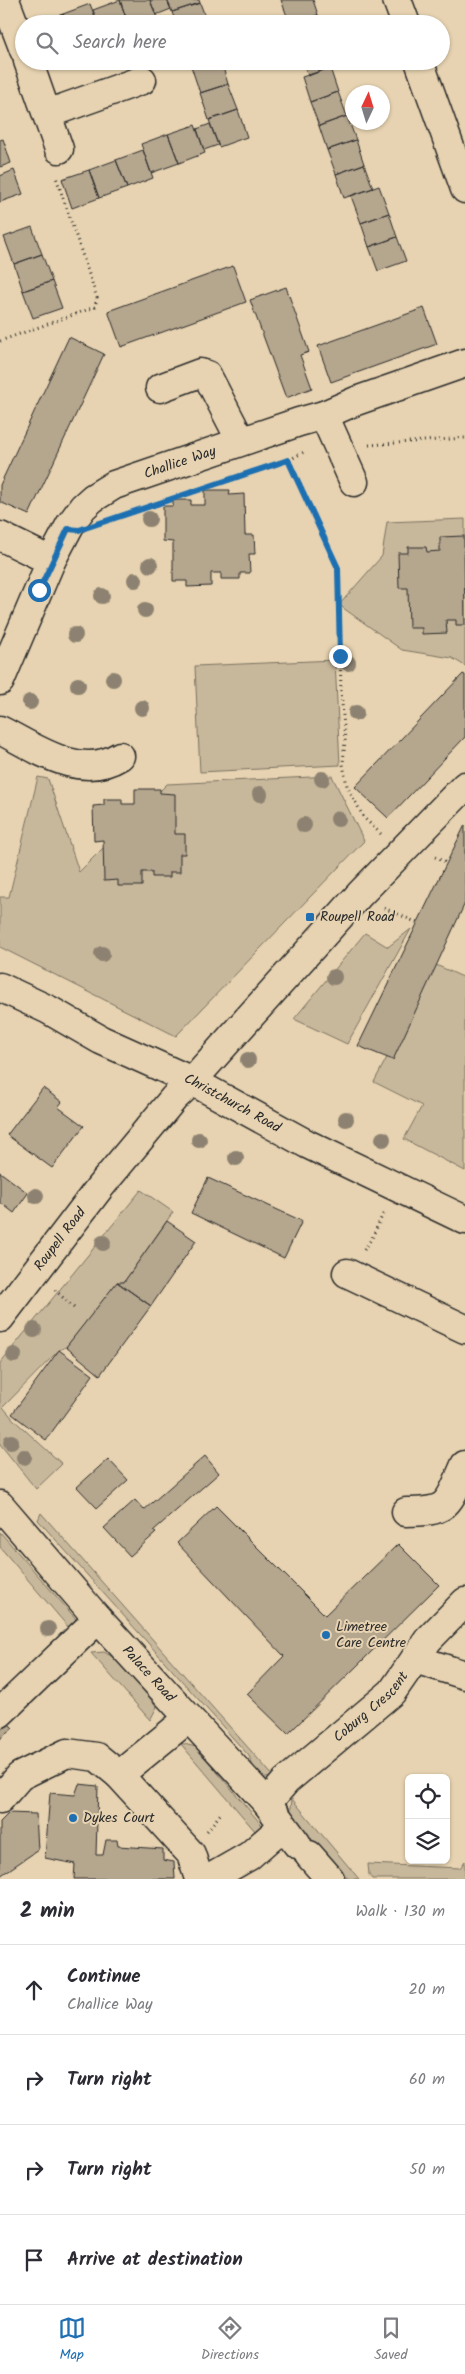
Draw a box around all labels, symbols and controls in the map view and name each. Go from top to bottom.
search box [15,15,450,70]
text: Search here [73,28,167,58]
icon: search [33,29,61,57]
north arrow [345,85,390,130]
street label: Challice Way [141,440,219,485]
route start [28,579,51,602]
route end [329,645,352,668]
place label: Roupell Road [320,906,396,928]
marker: Roupell Road [304,911,316,923]
street label: Christchurch Road [180,1068,286,1139]
street label: Roupell Road [29,1202,92,1276]
place label: Limetree Care Centre [336,1616,407,1654]
marker: Limetree Care Centre [320,1629,332,1641]
street label: Palace Road [117,1641,181,1708]
street label: Coburg Crescent [328,1667,414,1748]
map controls [405,1774,450,1864]
button: locate [405,1774,450,1819]
place label: Dykes Court [83,1807,155,1829]
marker: Dykes Court [67,1812,79,1824]
button: layers [405,1819,450,1864]
text: 2 min [20,1895,75,1928]
text: Walk · 130 m [356,1899,445,1924]
text: Continue [67,1962,140,1992]
icon: ahead [20,1976,48,2004]
text: 20 m [409,1977,445,2002]
text: Challice Way [67,1992,153,2017]
text: Turn right [67,2065,152,2095]
icon: right [20,2066,48,2094]
text: 60 m [409,2067,445,2092]
text: Turn right [67,2155,152,2185]
icon: right [20,2156,48,2184]
text: 50 m [409,2157,445,2182]
text: Arrive at destination [67,2245,243,2275]
icon: arrive [20,2246,48,2274]
tab: Map [58,2314,86,2366]
tab: Directions [201,2314,259,2366]
tab: Saved [374,2314,407,2366]

